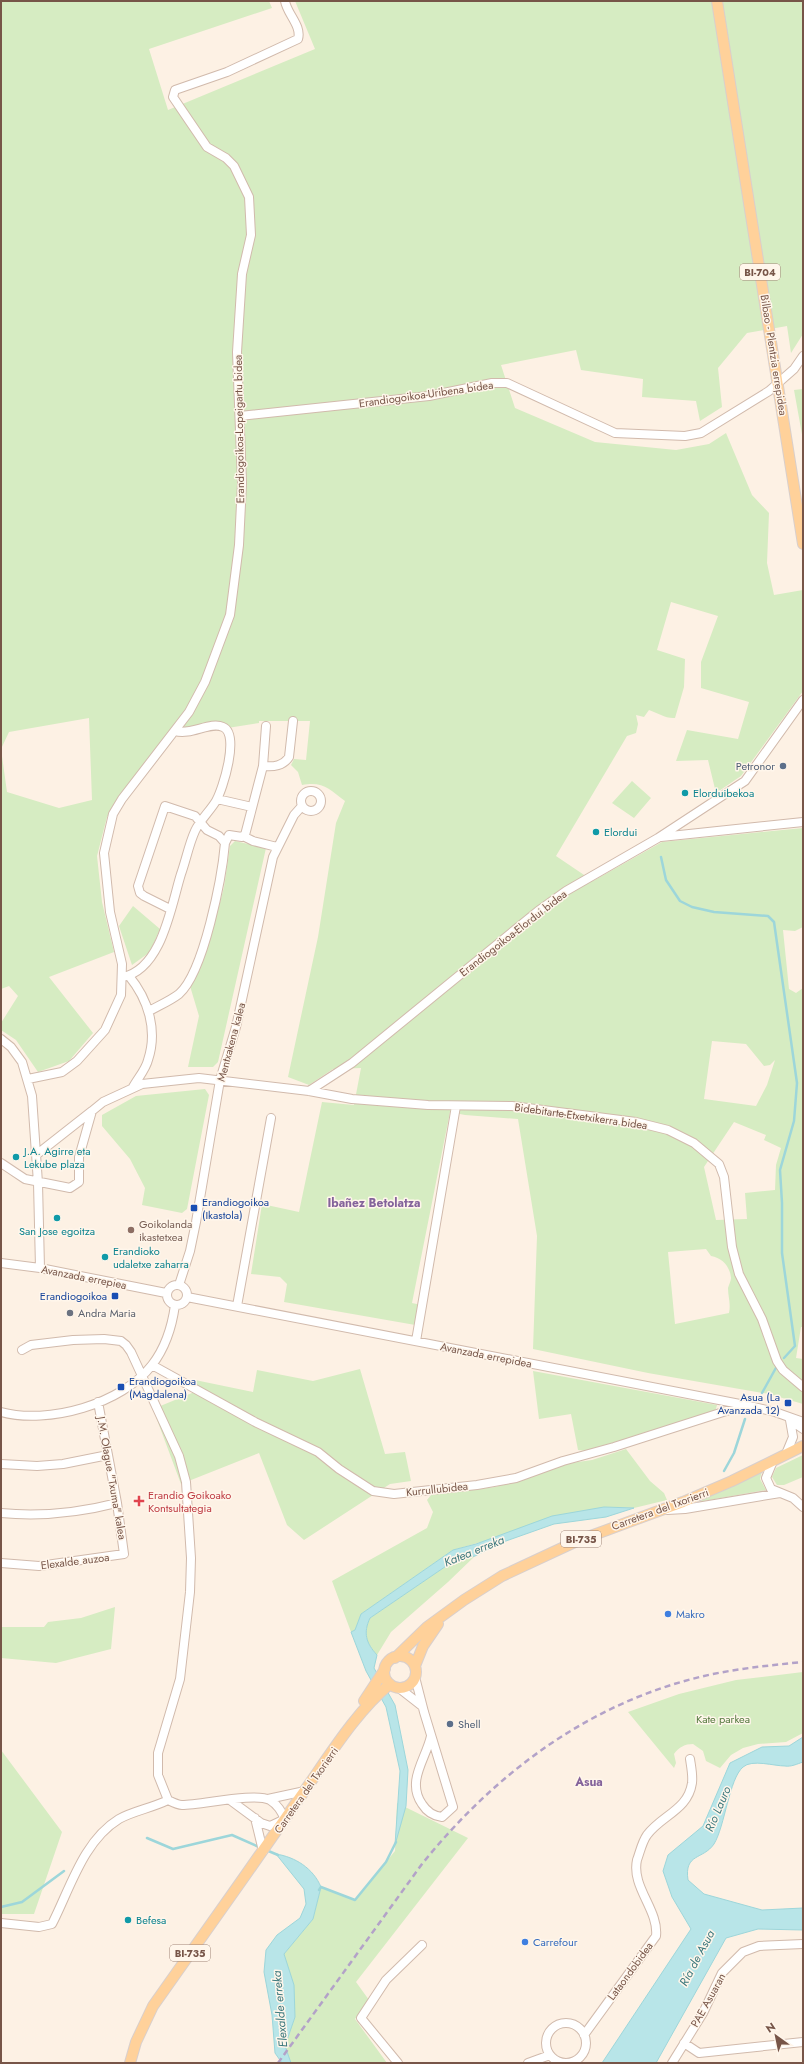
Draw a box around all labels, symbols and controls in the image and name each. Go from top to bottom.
road number: BI-704 [740,264,780,280]
street label: Bilbao - Plentzia errepidea [757,293,791,417]
street label: Erandiogoikoa-Lopeigartu bidea [230,355,248,503]
street label: Erandiogoikoa-Uribena bidea [358,377,494,411]
place label: Petronor [736,758,775,774]
marker: Petronor [778,761,788,771]
place label: Elorduibekoa [693,785,754,801]
marker: Elorduibekoa [680,788,690,798]
place label: Elordui [604,824,637,840]
marker: Elordui [591,827,601,837]
street label: Erandiogoikoa-Elordui bidea [456,886,570,980]
street label: Mentxakena kalea [213,1001,249,1083]
street label: Bidebitarte-Etxetxikerra bidea [513,1099,649,1133]
place label: J.A. Agirre eta Lekube plaza [22,1143,90,1172]
marker: J.A. Agirre eta Lekube plaza [11,1152,21,1162]
place label: Erandiogoikoa (Ikastola) [202,1194,269,1223]
district label: Ibañez Betolatza [327,1194,421,1212]
marker: Erandiogoikoa (Ikastola) [189,1203,199,1213]
marker: San Jose egoitza [52,1213,62,1223]
place label: Goikolanda ikastetxea [139,1216,192,1245]
place label: San Jose egoitza [19,1223,95,1239]
marker: Goikolanda ikastetxea [126,1225,136,1235]
place label: Erandioko udaletxe zaharra [113,1243,189,1272]
marker: Erandioko udaletxe zaharra [100,1252,110,1262]
street label: Avanzada errepiea [40,1261,128,1293]
place label: Erandiogoikoa [40,1288,107,1304]
marker: Erandiogoikoa [110,1291,120,1301]
place label: Andra Maria [78,1305,136,1321]
marker: Andra Maria [65,1308,75,1318]
street label: Avanzada errepidea [439,1338,533,1372]
place label: Erandiogoikoa (Magdalena) [129,1373,196,1402]
marker: Erandiogoikoa (Magdalena) [116,1382,126,1392]
place label: Asua (La Avanzada 12) [718,1389,780,1418]
marker: Asua (La Avanzada 12) [783,1398,793,1408]
street label: J.M. Olague "Txuma" kalea [93,1413,131,1541]
street label: Kurrullubidea [405,1478,469,1500]
street label: Carretera del Txorierri [609,1484,711,1534]
place label: Erandio Goikoako Kontsultategia [148,1487,231,1516]
marker: Erandio Goikoako Kontsultategia [133,1495,145,1507]
water label: Katea erreka [441,1531,507,1571]
road number: BI-735 [561,1531,601,1547]
street label: Elexalde auzoa [40,1549,110,1573]
place label: Makro [676,1606,705,1622]
marker: Makro [663,1609,673,1619]
park label: Kate parkea [696,1711,750,1727]
place label: Shell [458,1716,481,1732]
marker: Shell [445,1719,455,1729]
street label: Carretera del Txorierri [270,1743,342,1836]
district label: Asua [574,1773,603,1791]
water label: Río Lauro [700,1783,736,1834]
place label: Befesa [136,1912,166,1928]
marker: Befesa [123,1915,133,1925]
water label: Ría de Asua [675,1926,719,1989]
place label: Carrefour [533,1934,578,1950]
marker: Carrefour [520,1937,530,1947]
street label: Lataondobidea [603,1939,657,2003]
road number: BI-735 [170,1945,210,1961]
water label: Elexalde erreka [268,1970,292,2048]
street label: PAE Asuaran [687,1970,729,2030]
north arrow [756,2016,796,2056]
text: N [763,2019,779,2037]

